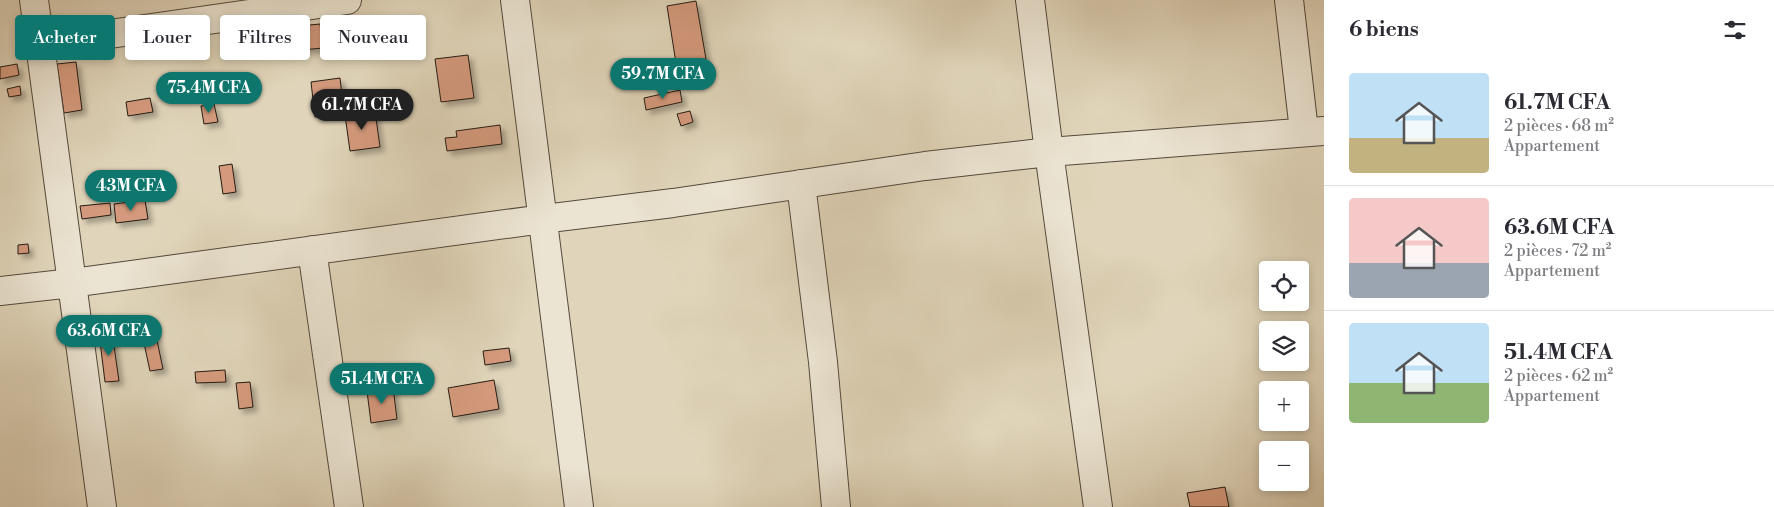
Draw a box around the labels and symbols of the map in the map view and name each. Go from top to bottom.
pin: 59.7M CFA [606,58,720,100]
pin: 75.4M CFA [152,72,266,114]
pin: 61.7M CFA [305,88,419,131]
pin: 43M CFA [85,170,177,212]
pin: 63.6M CFA [52,314,166,357]
pin: 51.4M CFA [325,362,439,405]

